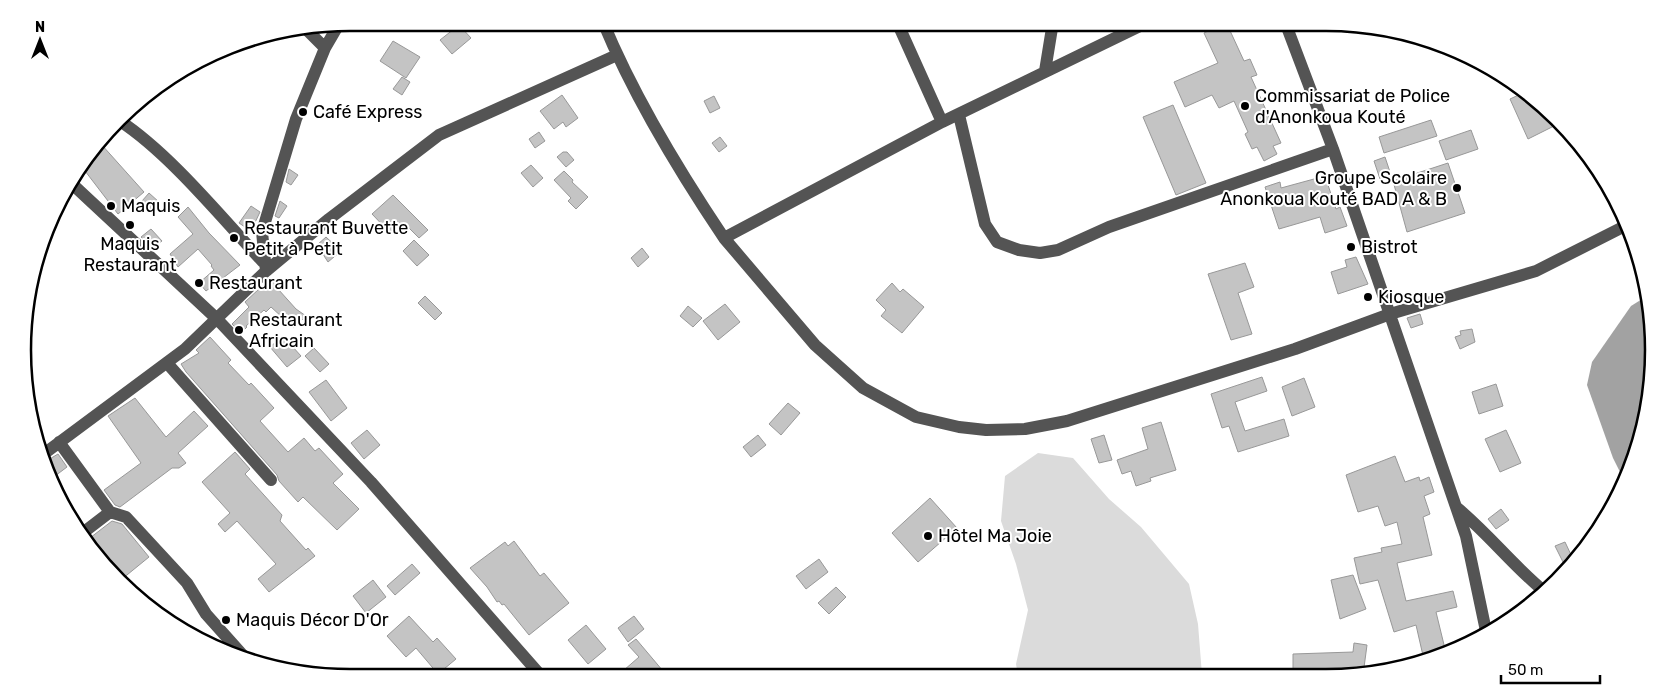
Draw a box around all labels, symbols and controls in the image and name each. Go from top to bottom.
north arrow [15,15,65,65]
text: N [35,19,45,36]
place label: Commissariat de Police d'Anonkoua Kouté [1255,85,1450,128]
marker: Commissariat de Police d'Anonkoua Kouté [1239,100,1251,112]
place label: Café Express [313,101,423,123]
marker: Café Express [297,106,309,118]
place label: Groupe Scolaire Anonkoua Kouté BAD A & B [1220,167,1447,210]
marker: Groupe Scolaire Anonkoua Kouté BAD A & B [1451,182,1463,194]
place label: Maquis [121,195,180,217]
marker: Maquis [105,200,117,212]
place label: Restaurant Buvette Petit à Petit [244,217,408,260]
marker: Maquis Restaurant [124,219,136,231]
marker: Restaurant Buvette Petit à Petit [228,232,240,244]
place label: Maquis Restaurant [83,233,177,276]
place label: Bistrot [1361,236,1418,258]
marker: Bistrot [1345,241,1357,253]
place label: Restaurant [209,272,302,294]
marker: Restaurant [193,277,205,289]
place label: Kiosque [1378,286,1444,308]
marker: Kiosque [1362,291,1374,303]
place label: Restaurant Africain [249,309,342,352]
marker: Restaurant Africain [233,324,245,336]
place label: Hôtel Ma Joie [938,525,1052,547]
marker: Hôtel Ma Joie [922,530,934,542]
place label: Maquis Décor D'Or [236,609,389,631]
marker: Maquis Décor D'Or [220,614,232,626]
scale bar [1501,652,1600,684]
text: 50 m [1508,661,1543,679]

